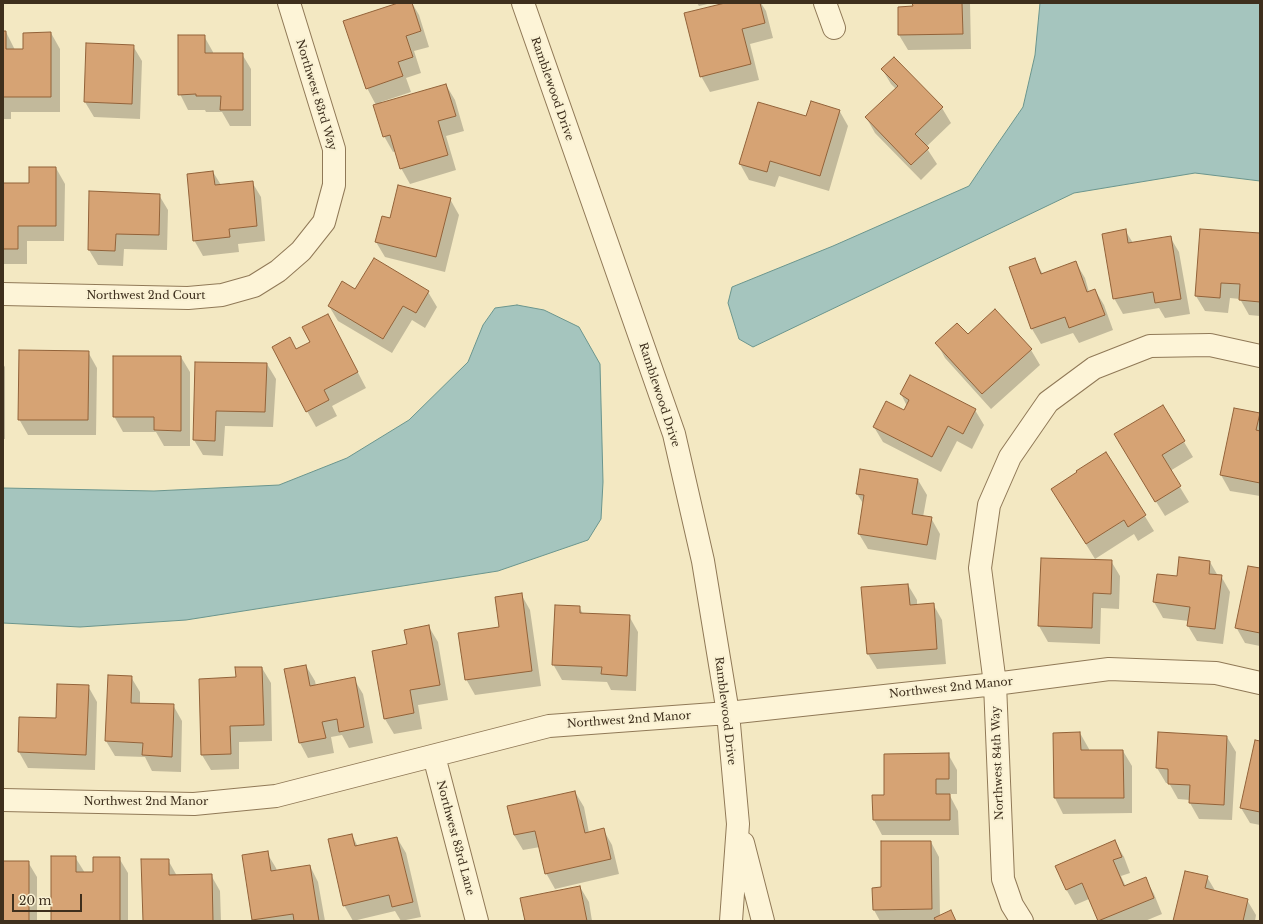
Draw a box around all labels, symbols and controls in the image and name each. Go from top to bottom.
street label: Ramblewood Drive [528,35,576,143]
street label: Northwest 83rd Way [293,38,339,152]
street label: Northwest 2nd Court [86,289,206,303]
street label: Ramblewood Drive [636,341,682,449]
street label: Ramblewood Drive [712,656,738,766]
street label: Northwest 2nd Manor [888,675,1014,701]
street label: Northwest 84th Way [989,706,1007,820]
street label: Northwest 2nd Manor [567,709,691,731]
street label: Northwest 83rd Lane [433,779,477,897]
street label: Northwest 2nd Manor [84,795,208,809]
scale bar [14,886,84,912]
text: 20 m [19,893,51,908]

